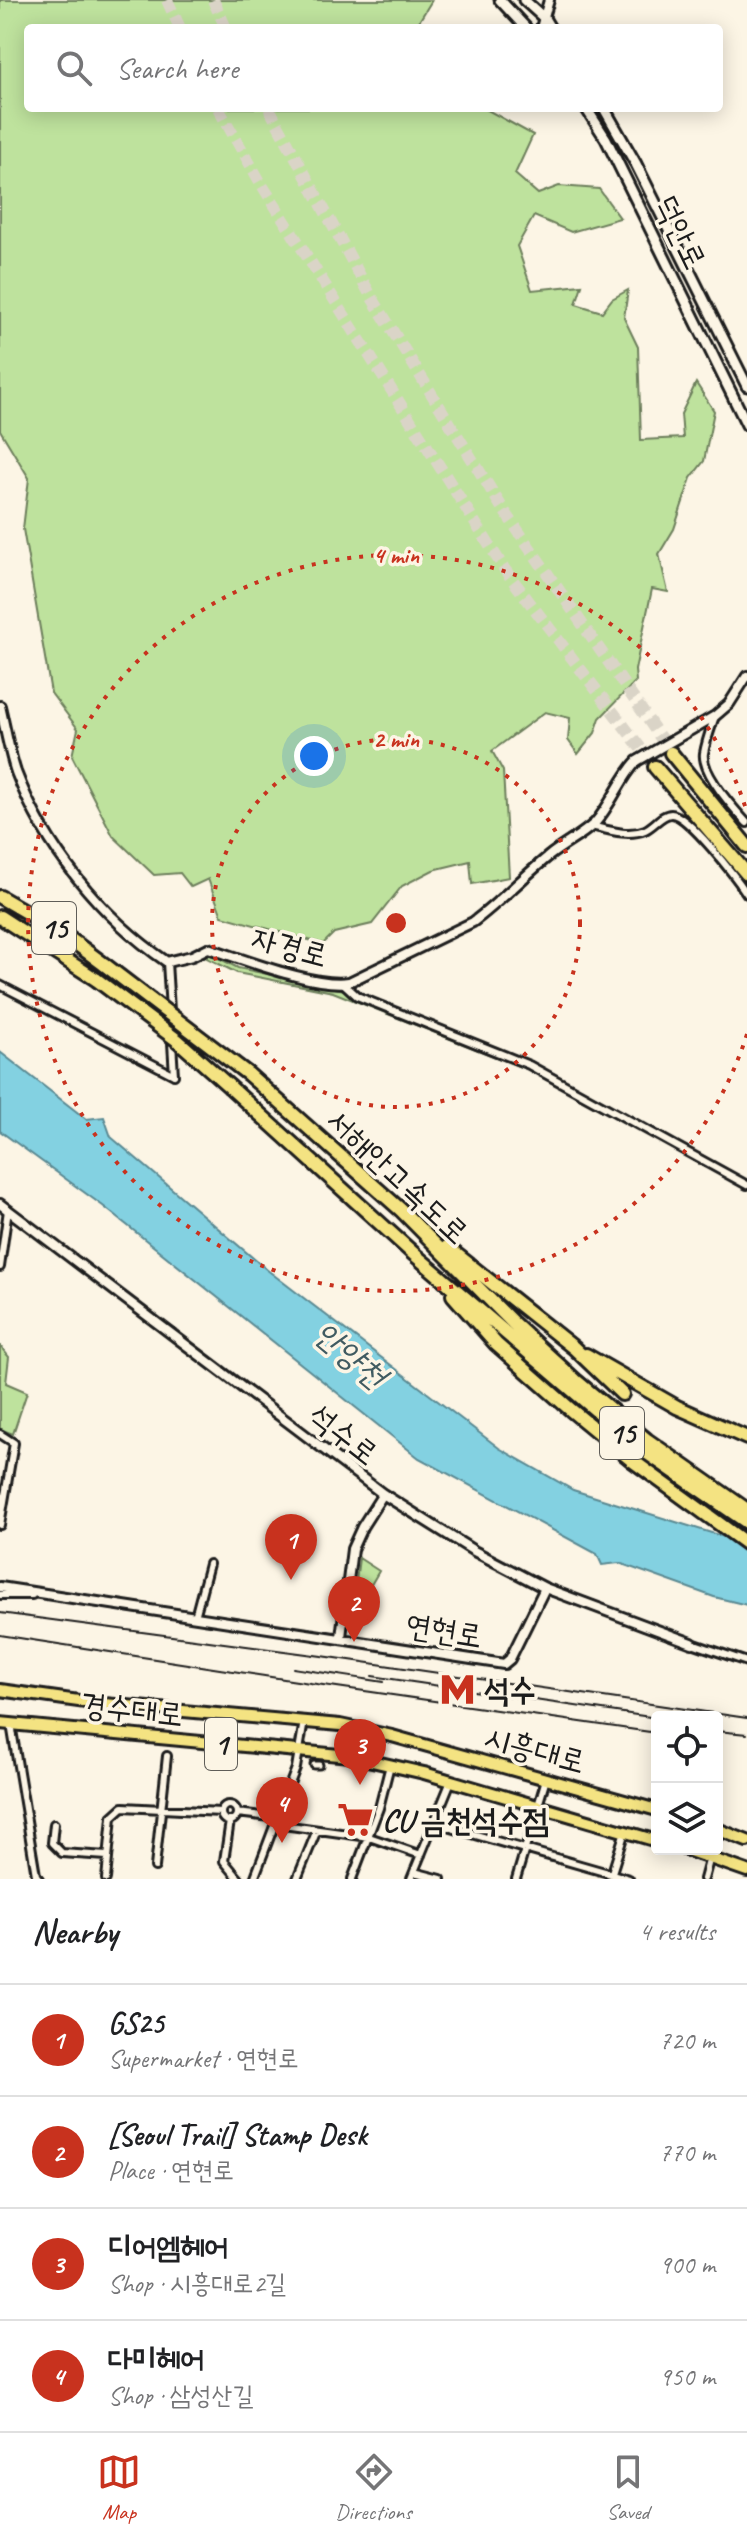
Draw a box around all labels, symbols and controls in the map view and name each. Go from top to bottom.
search box [24,24,723,112]
icon: search [52,46,96,90]
text: Search here [116,49,238,87]
street label: 덕안로 [645,189,716,276]
text: 4 min [373,540,420,570]
text: 2 min [373,724,420,754]
your location [294,736,334,776]
road number: 15 [32,902,76,954]
centre of rings [382,909,410,937]
street label: 자경로 [247,917,332,976]
street label: 서해안고속도로 [318,1100,478,1253]
water label: 안양천 [305,1312,399,1400]
street label: 석수로 [301,1394,387,1474]
road number: 15 [600,1407,644,1459]
pin: 1 [265,1514,317,1580]
pin: 2 [328,1576,380,1642]
street label: 연현로 [403,1604,485,1657]
place label: 석수 [484,1670,536,1711]
metro station icon: 석수 [439,1671,477,1709]
street label: 경수대로 [79,1684,185,1735]
map controls [651,1711,723,1855]
button: locate [651,1711,723,1783]
street label: 시흥대로 [480,1716,590,1783]
road number: 1 [205,1718,237,1770]
pin: 3 [334,1719,386,1785]
pin: 4 [256,1777,308,1843]
button: layers [651,1783,723,1855]
place label: CU 금천석수점 [382,1800,549,1841]
supermarket icon: CU 금천석수점 [337,1801,375,1839]
text: Nearby [32,1910,118,1953]
text: 4 results [639,1915,715,1948]
text: GS25 [108,2004,164,2042]
text: 1 [52,2024,64,2057]
text: 720 m [659,2024,715,2057]
text: Supermarket · 연현로 [108,2042,299,2075]
text: [Seoul Trail] Stamp Desk [108,2116,367,2154]
text: 2 [52,2136,64,2169]
text: 770 m [659,2136,715,2169]
text: Place · 연현로 [108,2154,234,2187]
text: 디어엠헤어 [108,2228,229,2266]
text: 3 [52,2248,64,2281]
text: 900 m [659,2248,715,2281]
text: Shop · 시흥대로2길 [108,2267,286,2300]
text: 다미헤어 [108,2340,205,2378]
text: 4 [52,2360,64,2393]
text: 950 m [659,2360,715,2393]
text: Shop · 삼성산길 [108,2379,253,2412]
tab: Map [97,2450,141,2526]
tab: Directions [335,2450,412,2526]
tab: Saved [606,2450,650,2526]

